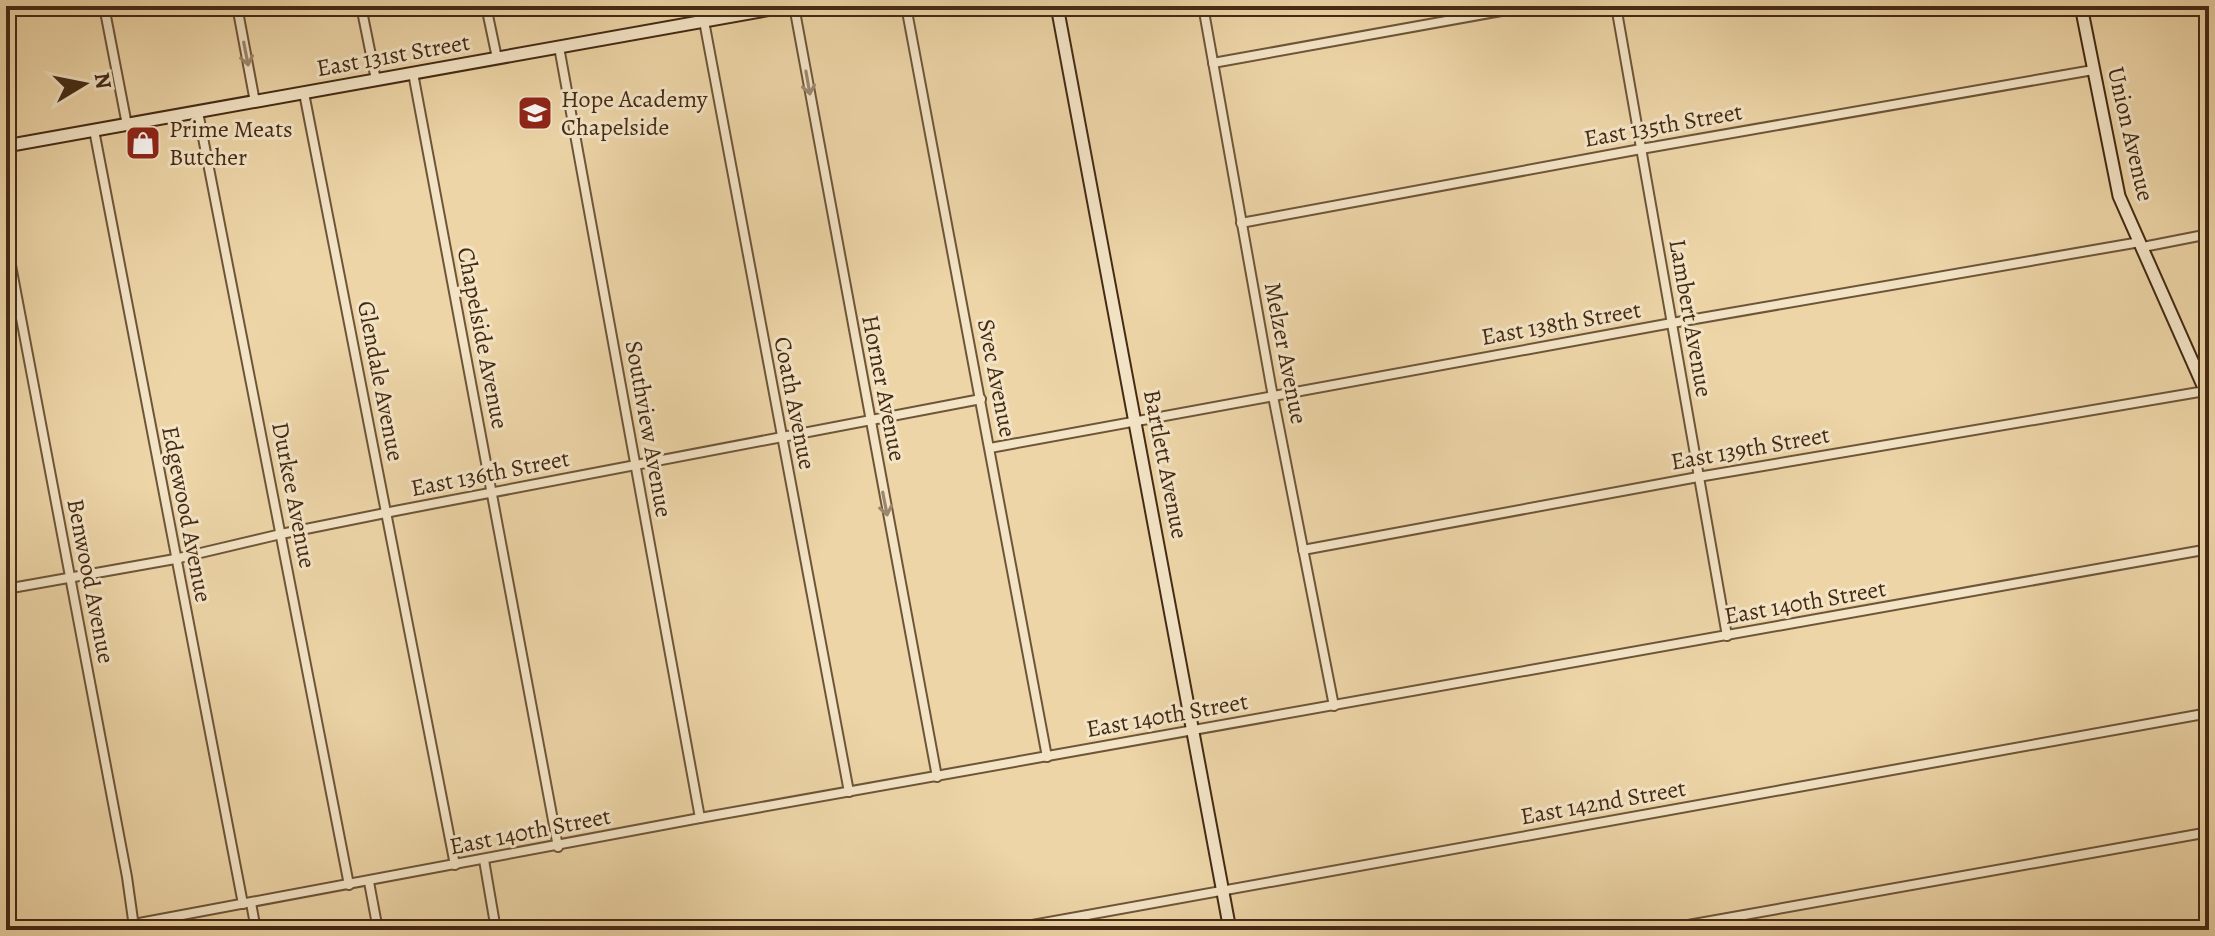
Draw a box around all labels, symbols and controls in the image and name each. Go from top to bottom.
street label: East 131st Street [314,26,472,84]
one-way arrow [239,41,254,66]
north arrow [44,44,124,124]
street label: Union Avenue [2100,64,2162,204]
one-way arrow [801,69,816,95]
text: N [87,70,119,91]
place label: Hope Academy Chapelside [561,83,708,143]
school or university icon: Hope Academy Chapelside [516,94,554,132]
street label: East 135th Street [1581,95,1745,155]
place label: Prime Meats Butcher [169,113,293,173]
shop icon: Prime Meats Butcher [124,124,162,162]
street label: Lambert Avenue [1661,237,1721,399]
street label: Chapelside Avenue [450,244,516,432]
street label: Melzer Avenue [1257,279,1315,427]
street label: East 138th Street [1479,293,1643,353]
street label: Glendale Avenue [350,298,412,464]
street label: Horner Avenue [854,312,914,464]
street label: Svec Avenue [970,316,1024,440]
street label: Coath Avenue [766,334,824,472]
street label: Southview Avenue [618,338,680,520]
street label: Bartlett Avenue [1136,387,1196,541]
street label: East 139th Street [1668,418,1832,478]
street label: Durkee Avenue [264,419,324,571]
street label: Edgewood Avenue [154,423,220,605]
street label: East 136th Street [408,442,572,504]
one-way arrow [879,490,894,516]
street label: Benwood Avenue [59,496,123,666]
street label: East 140th Street [1722,572,1888,632]
street label: East 140th Street [1084,685,1250,745]
street label: East 142nd Street [1518,772,1688,832]
street label: East 140th Street [447,800,613,862]

